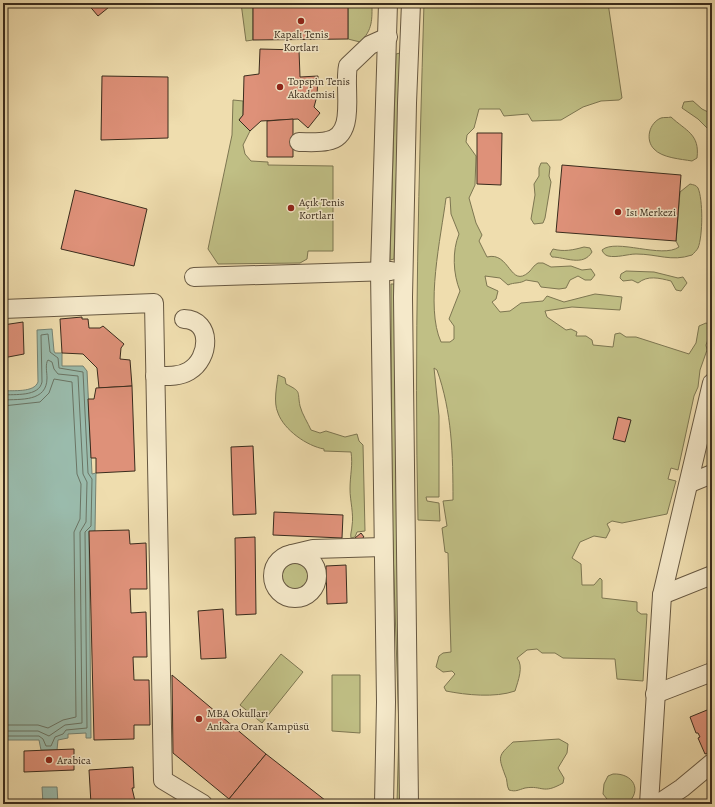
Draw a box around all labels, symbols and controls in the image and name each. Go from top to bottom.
marker: Kapalı Tenis Kortları [296,16,306,26]
place label: Kapalı Tenis Kortları [274,27,328,55]
place label: Topspin Tenis Akademisi [287,74,350,102]
marker: Topspin Tenis Akademisi [275,82,285,92]
place label: Açık Tenis Kortları [298,195,345,223]
marker: Açık Tenis Kortları [286,203,296,213]
place label: Isı Merkezi [626,205,676,220]
marker: Isı Merkezi [613,207,623,217]
place label: MBA Okulları Ankara Oran Kampüsü [206,706,309,734]
marker: MBA Okulları Ankara Oran Kampüsü [194,714,204,724]
place label: Arabica [56,753,92,768]
marker: Arabica [44,755,54,765]

